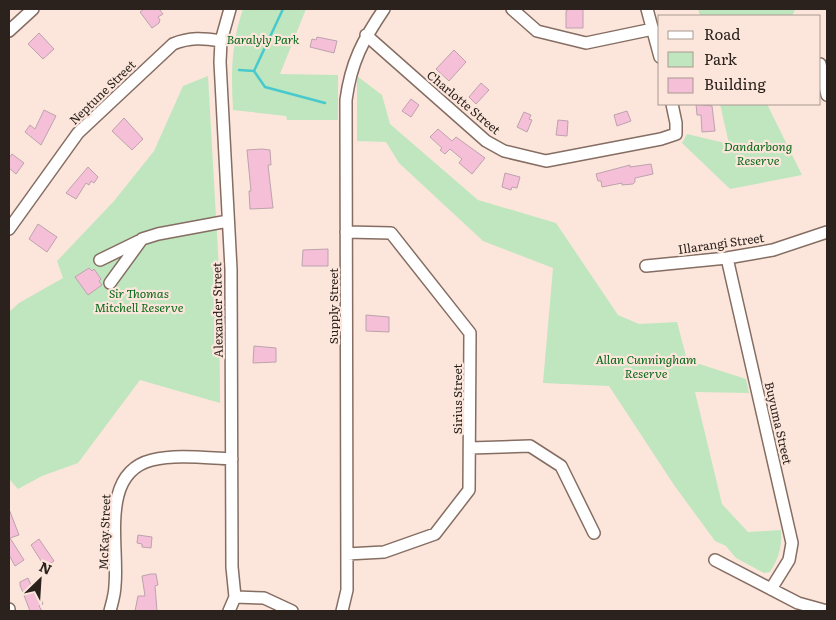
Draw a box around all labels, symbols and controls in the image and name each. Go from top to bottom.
legend [658,15,821,105]
text: Road [704,22,740,45]
park label: Baralyly Park [227,30,300,48]
text: Park [704,47,738,70]
street label: Neptune Street [65,56,139,128]
street label: Charlotte Street [423,66,505,138]
text: Building [704,72,766,95]
park label: Dandarbong Reserve [724,137,792,169]
street label: Illarangi Street [677,228,765,258]
street label: Alexander Street [207,262,227,358]
street label: Supply Street [324,268,342,344]
park label: Sir Thomas Mitchell Reserve [94,284,184,316]
park label: Allan Cunningham Reserve [595,350,697,382]
street label: Sirius Street [448,364,466,434]
street label: Buyuma Street [761,380,797,466]
street label: McKay Street [94,494,114,570]
north arrow [15,555,65,605]
text: N [36,556,56,579]

